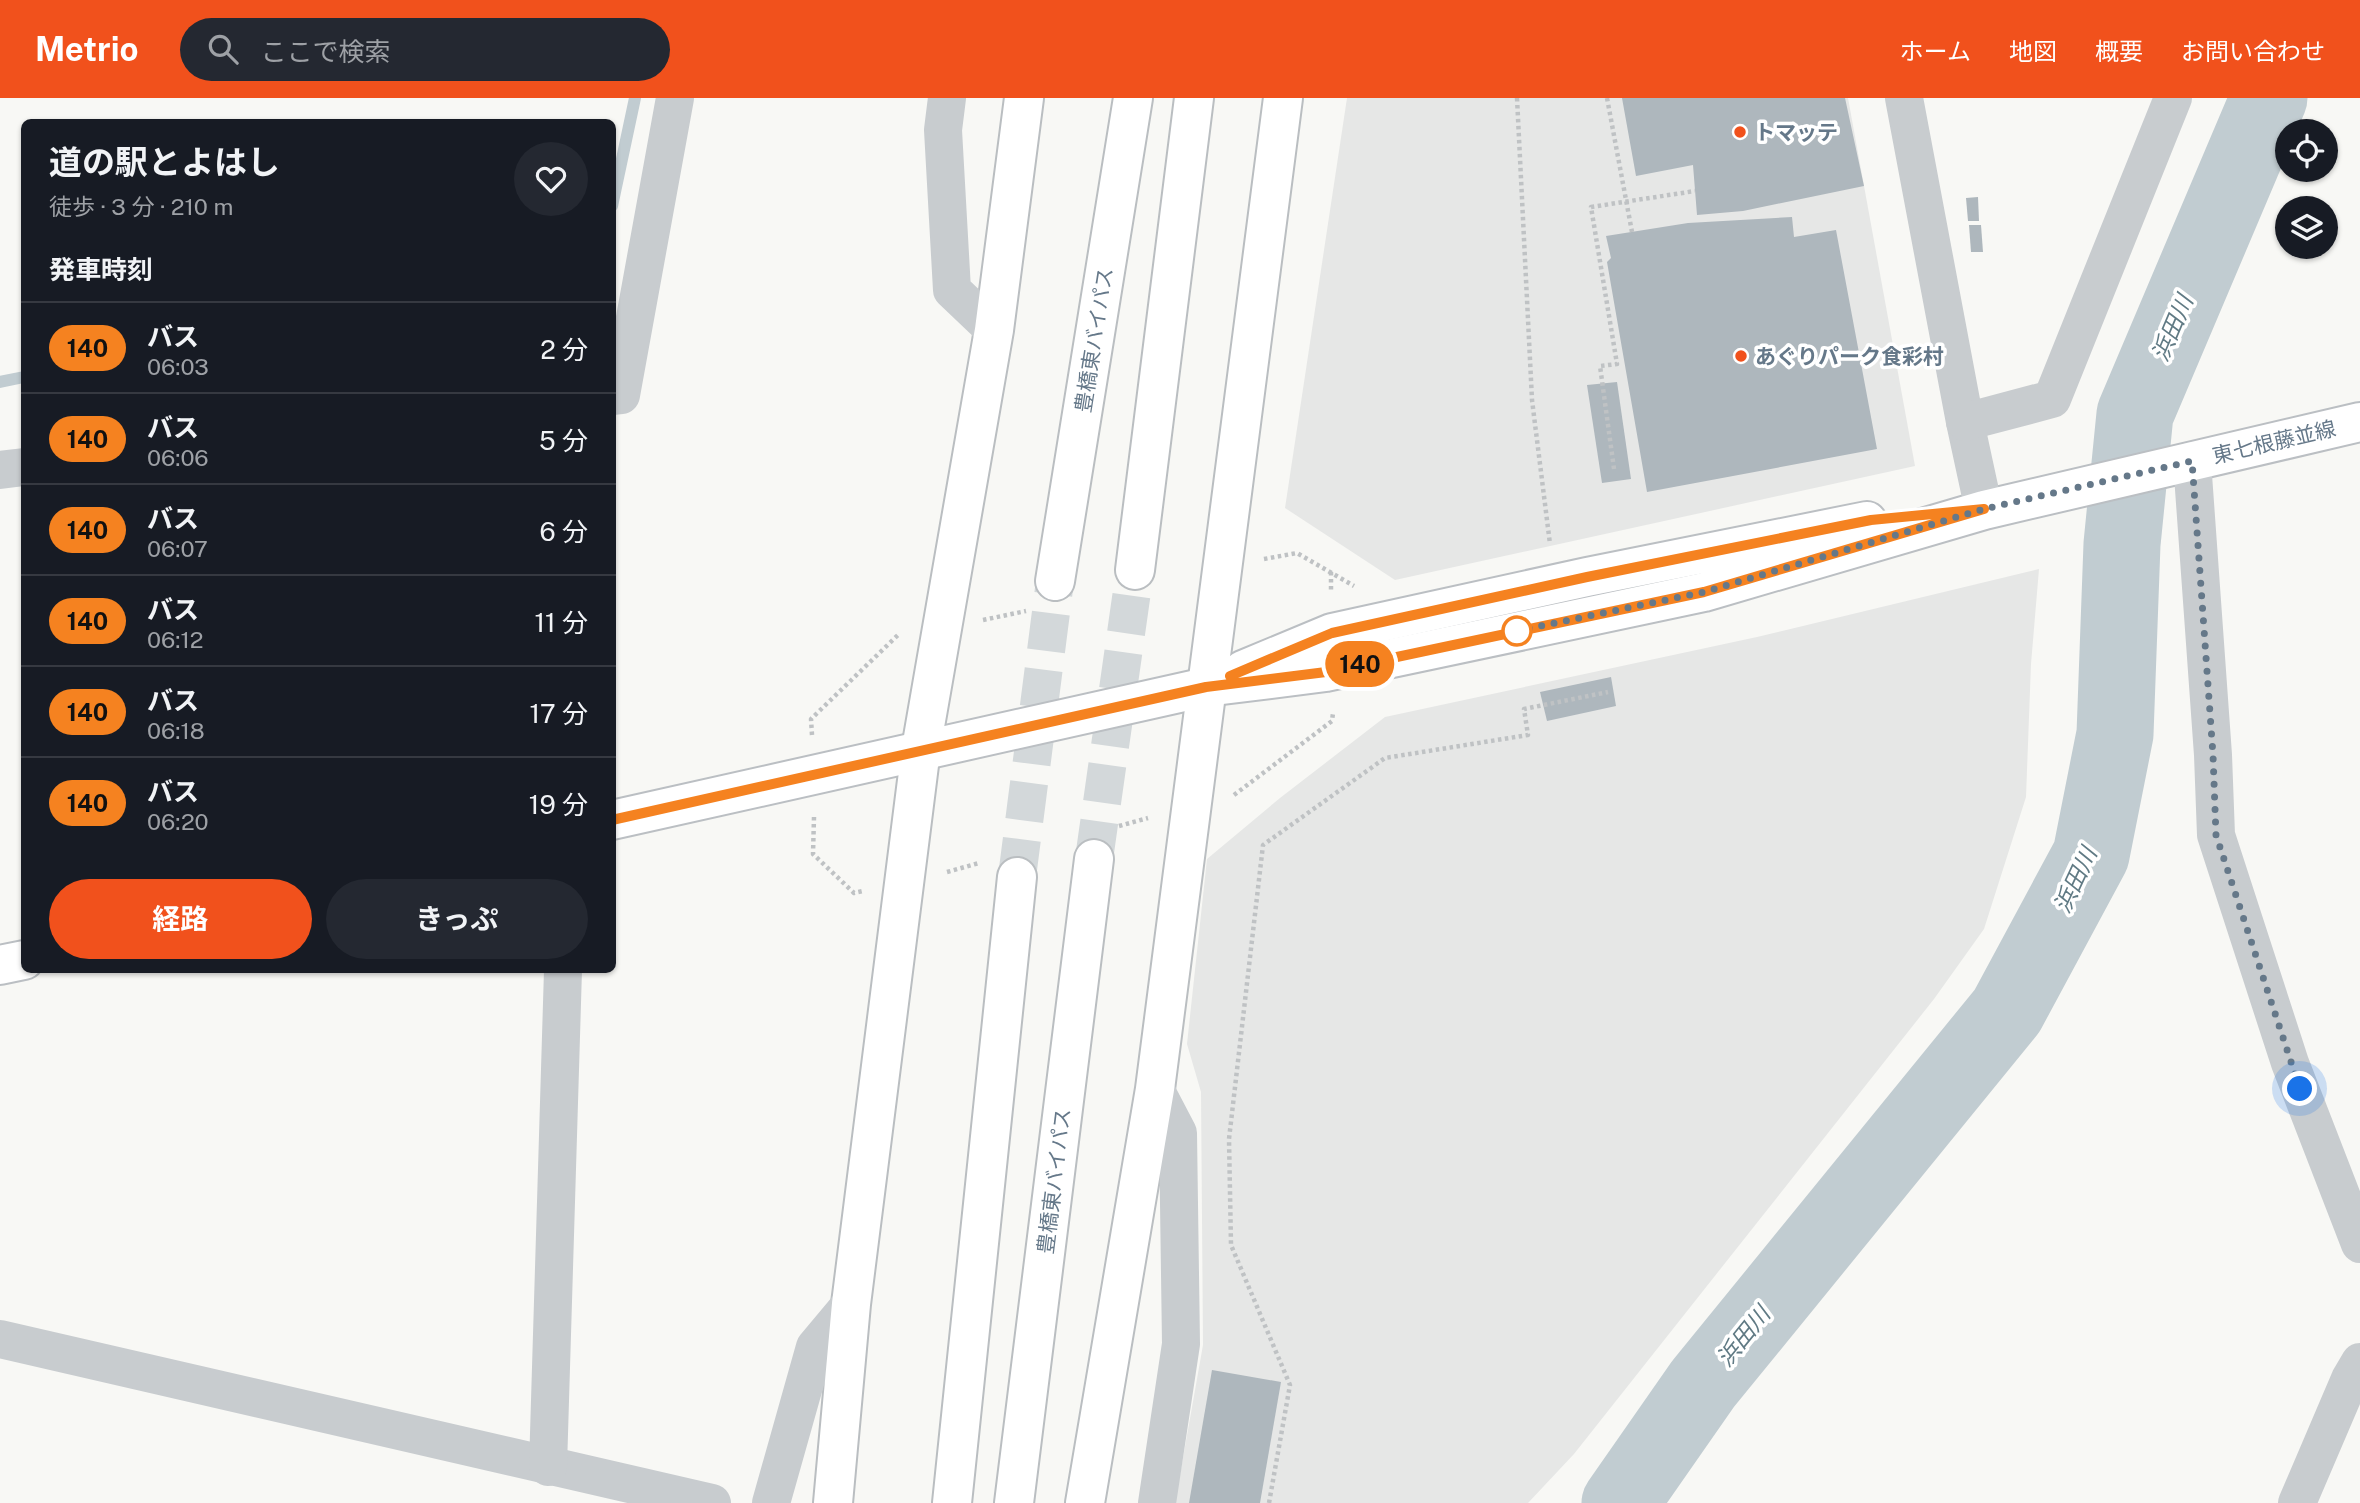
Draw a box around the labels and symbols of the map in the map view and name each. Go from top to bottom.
place label: トマッテ [1754,120,1838,145]
marker: トマッテ [1732,124,1748,140]
street label: 豊橋東バイパス [1070,266,1118,414]
water label: 浜田川 [2146,288,2199,365]
place label: あぐりパーク食彩村 [1755,344,1944,369]
marker: あぐりパーク食彩村 [1733,348,1749,364]
street label: 東七根藤並線 [2210,416,2338,468]
unlabelled marker [1502,616,1532,646]
line badge: 140 [1320,641,1400,687]
water label: 浜田川 [2048,840,2103,917]
your location [2282,1071,2317,1106]
street label: 豊橋東バイパス [1033,1107,1075,1255]
water label: 浜田川 [1711,1298,1777,1371]

